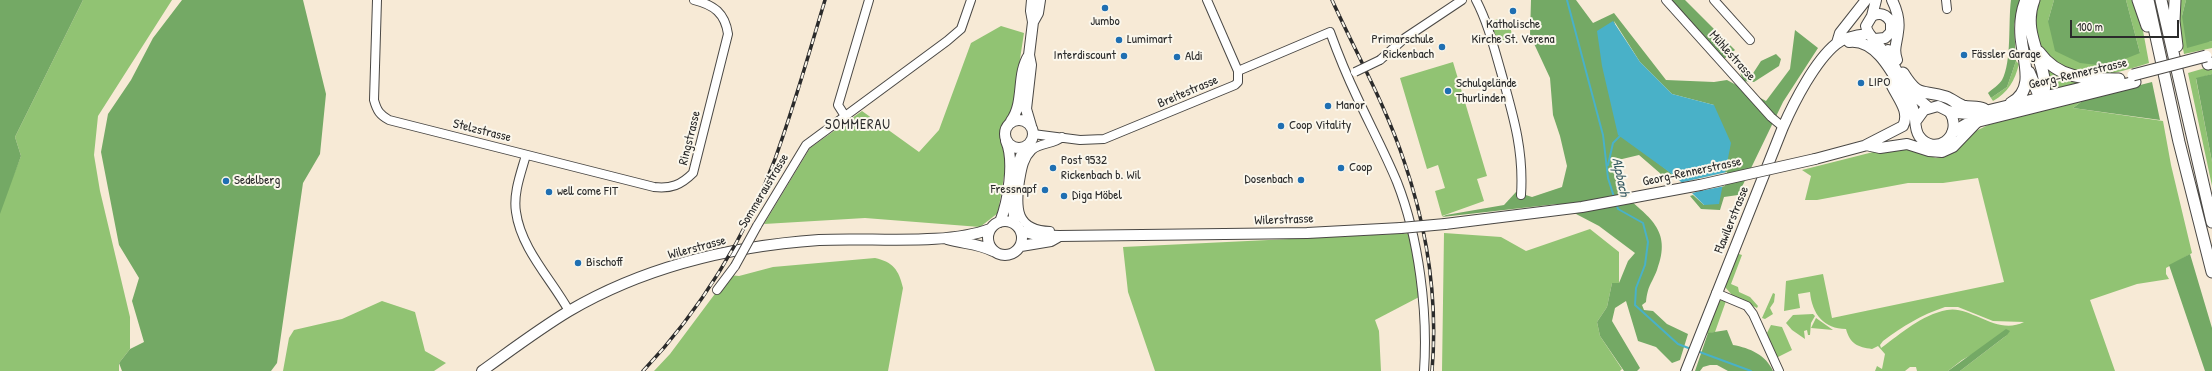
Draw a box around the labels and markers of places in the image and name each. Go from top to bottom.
marker: Jumbo [1100,3,1110,13]
marker: Katholische Kirche St. Verena [1508,6,1518,16]
place label: Jumbo [1090,14,1120,30]
place label: Katholische Kirche St. Verena [1471,17,1555,48]
place label: Lumimart [1127,32,1172,48]
place label: Primarschule Rickenbach [1372,32,1434,63]
marker: Lumimart [1114,35,1124,45]
marker: Primarschule Rickenbach [1437,42,1447,52]
place label: Fässler Garage [1972,47,2041,63]
place label: Interdiscount [1054,48,1116,64]
place label: Aldi [1185,49,1203,65]
marker: Fässler Garage [1959,50,1969,60]
marker: Interdiscount [1119,51,1129,61]
marker: Aldi [1172,52,1182,62]
place label: LIPO [1869,75,1890,91]
place label: Schulgelände Thurlinden [1456,76,1517,107]
marker: LIPO [1856,78,1866,88]
marker: Schulgelände Thurlinden [1443,86,1453,96]
place label: Manor [1336,98,1365,114]
marker: Manor [1323,101,1333,111]
place label: Coop Vitality [1289,118,1351,134]
marker: Coop Vitality [1276,121,1286,131]
place label: Post 9532 Rickenbach b. Wil [1061,153,1141,184]
place label: Coop [1349,160,1372,176]
marker: Post 9532 Rickenbach b. Wil [1048,163,1058,173]
marker: Coop [1336,163,1346,173]
place label: Dosenbach [1245,172,1293,188]
place label: Sedelberg [234,173,280,189]
marker: Dosenbach [1296,175,1306,185]
marker: Sedelberg [221,176,231,186]
place label: Fressnapf [991,182,1037,198]
place label: well come FIT [557,184,618,200]
marker: Fressnapf [1040,185,1050,195]
marker: well come FIT [544,187,554,197]
place label: Diga Möbel [1072,188,1122,204]
marker: Diga Möbel [1059,191,1069,201]
place label: Bischoff [586,255,623,271]
marker: Bischoff [573,258,583,268]

